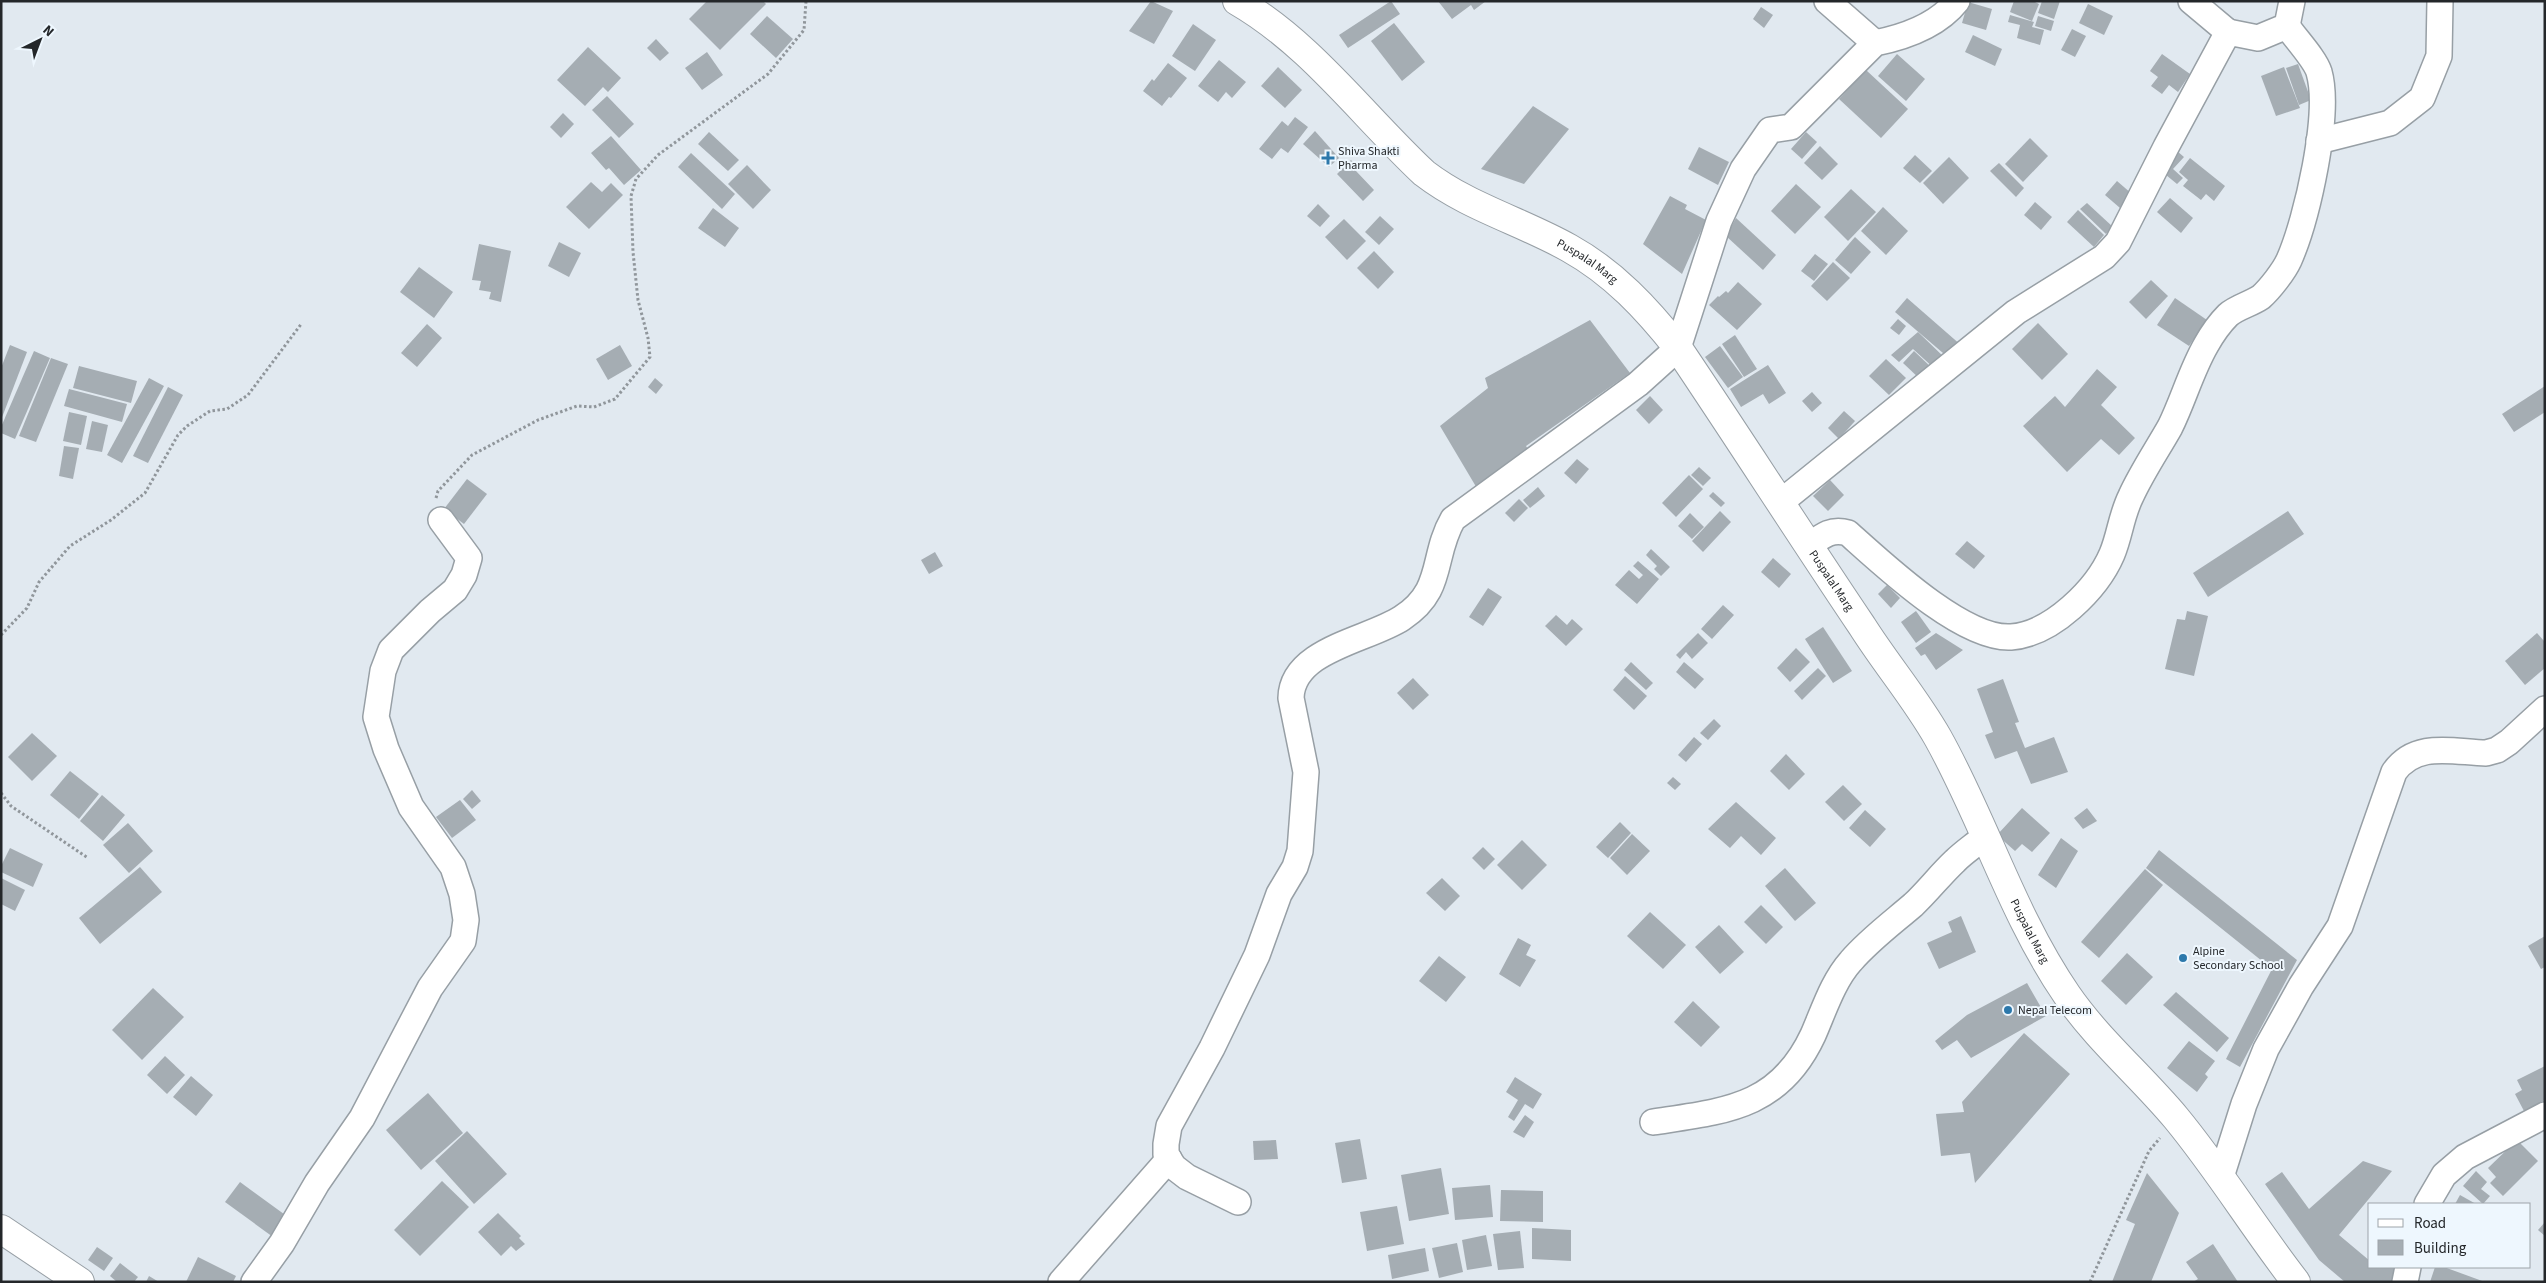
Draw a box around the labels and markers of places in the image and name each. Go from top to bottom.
place label: Shiva Shakti Pharma [1338,143,1399,174]
marker: Shiva Shakti Pharma [1322,152,1334,164]
place label: Alpine Secondary School [2193,943,2283,974]
marker: Alpine Secondary School [2177,952,2189,964]
place label: Nepal Telecom [2018,1002,2092,1019]
marker: Nepal Telecom [2002,1004,2014,1016]

